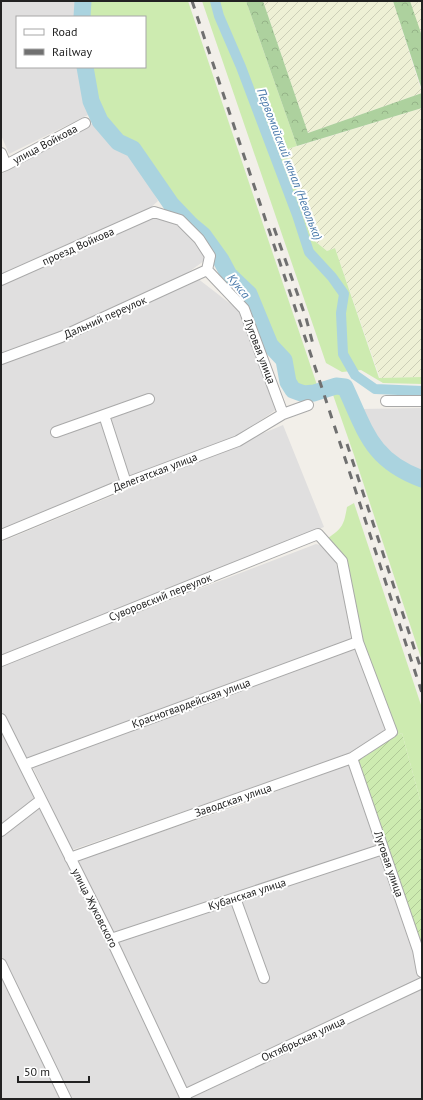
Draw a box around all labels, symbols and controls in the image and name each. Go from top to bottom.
legend [16,16,146,68]
text: Road [52,24,77,39]
text: Railway [52,44,92,59]
water label: Первомайский канал (Неволька) [254,86,326,242]
street label: улица Войкова [10,121,80,167]
street label: проезд Войкова [40,224,116,268]
water label: Кукса [224,271,254,302]
street label: Дальний переулок [62,292,149,341]
street label: Луговая улица [241,315,279,386]
street label: Делегатская улица [111,449,199,495]
street label: Суворовский переулок [107,570,214,624]
street label: Красногвардейская улица [130,675,252,731]
street label: Заводская улица [193,780,273,820]
street label: Луговая улица [371,828,407,899]
street label: улица Жуковского [69,866,121,950]
street label: Кубанская улица [206,875,288,913]
street label: Октябрьская улица [259,1013,347,1065]
scale bar [18,1058,89,1084]
text: 50 m [24,1064,50,1079]

